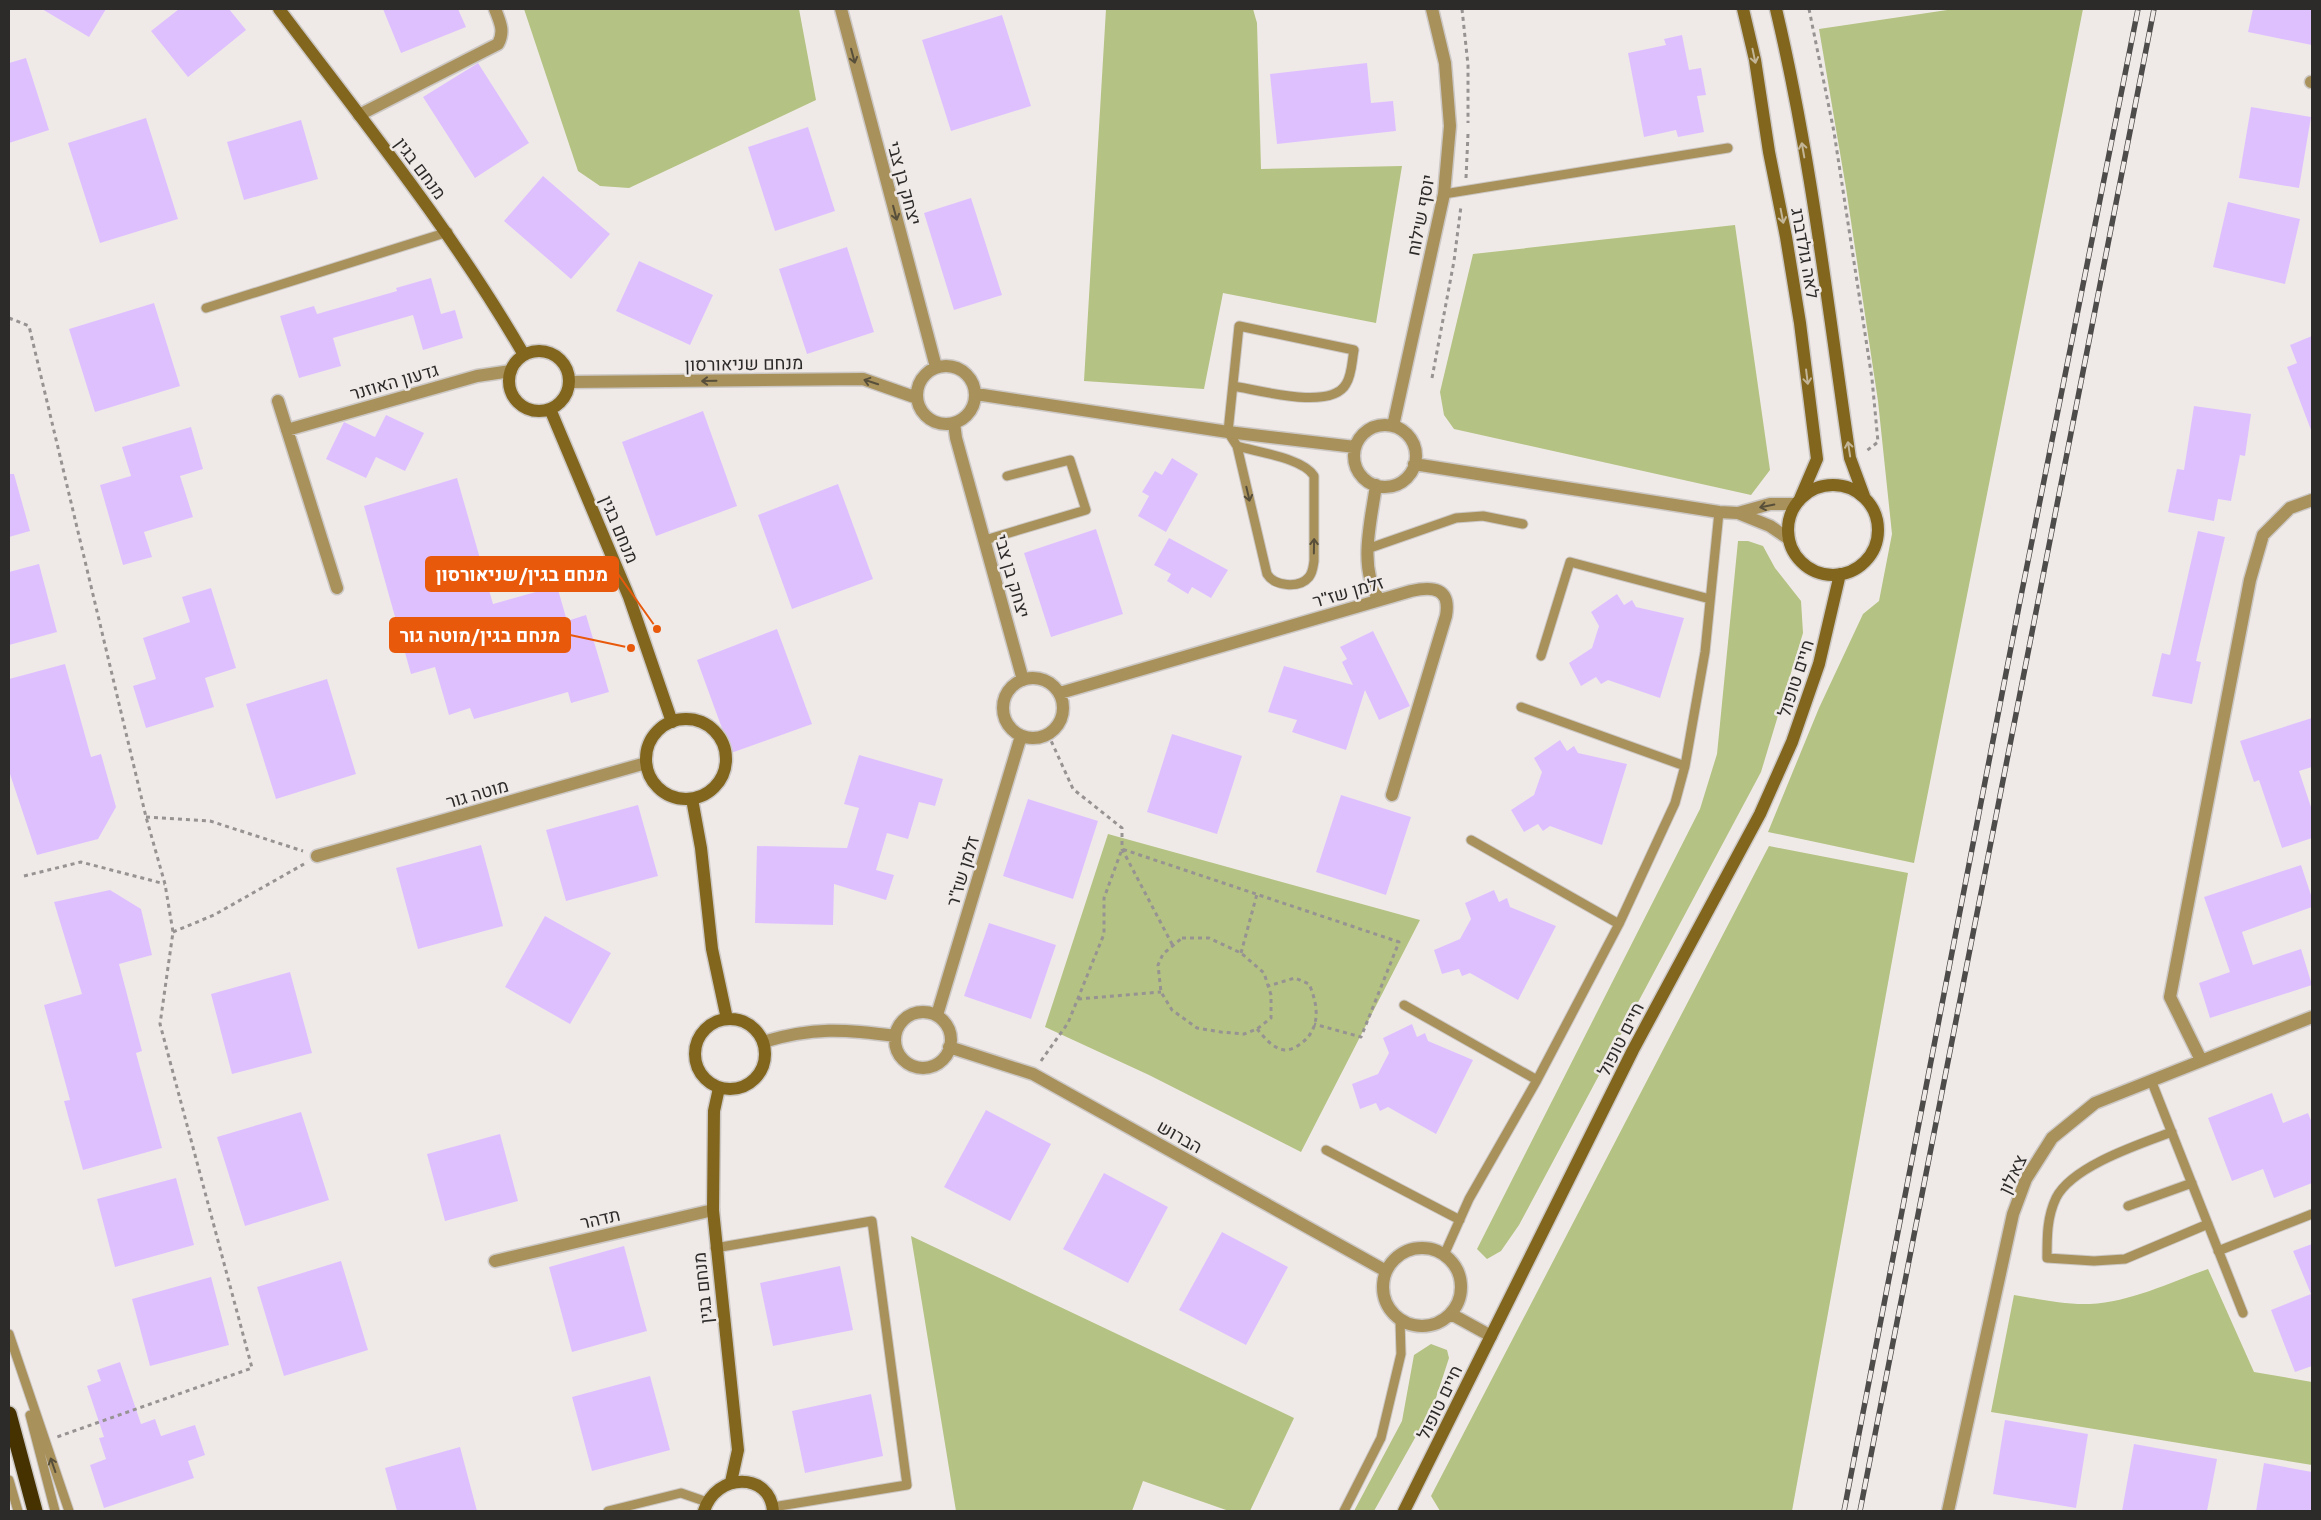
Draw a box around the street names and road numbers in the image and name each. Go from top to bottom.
street label: מנחם בגין [391,133,451,203]
street label: יצחק בן צבי [883,139,927,227]
street label: יוסף שילוח [1401,172,1439,258]
street label: לאה גולדברג [1787,206,1825,300]
street label: מנחם שניאורסון [684,351,804,375]
street label: גדעון האוזנר [347,358,441,404]
street label: מנחם בגין [596,492,644,566]
street label: יצחק בן צבי [991,532,1035,620]
street label: זלמן שז"ר [1310,570,1386,612]
street label: חיים טופול [1772,637,1818,719]
street label: מוטה גור [443,774,511,812]
street label: זלמן שז"ר [941,833,983,909]
street label: חיים טופול [1592,998,1648,1080]
street label: הברוש [1153,1115,1207,1157]
street label: צאלון [1993,1151,2031,1197]
street label: תדהר [578,1203,622,1233]
street label: מנחם בגין [687,1251,717,1325]
street label: חיים טופול [1412,1361,1466,1443]

